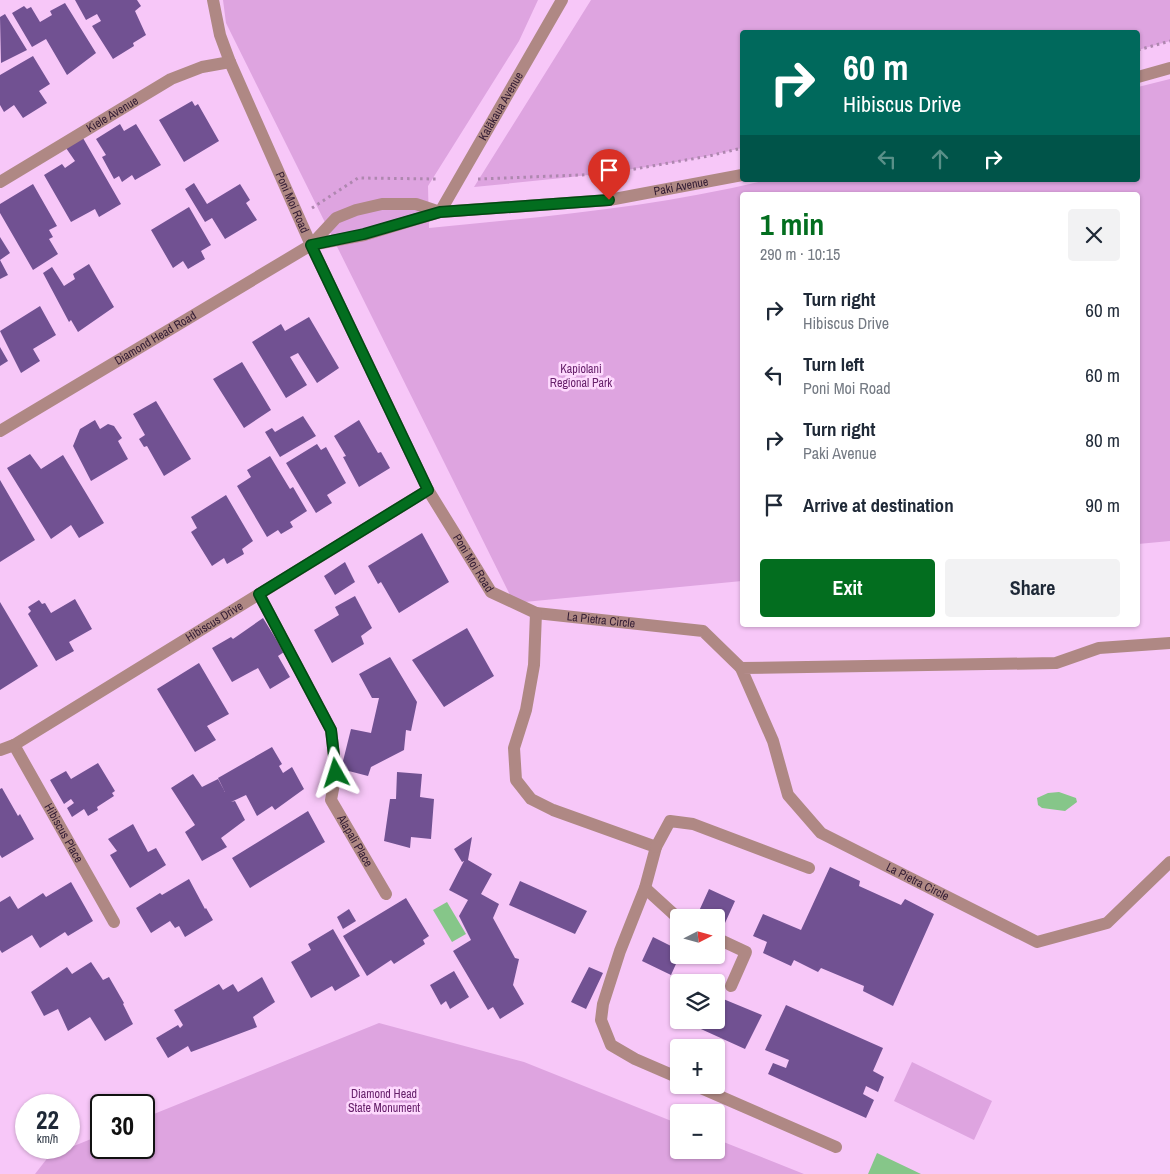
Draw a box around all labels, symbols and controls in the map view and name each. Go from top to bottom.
text: 60 m [843,44,908,91]
icon: right [760,50,825,115]
street label: Kalākaua Avenue [475,69,527,143]
text: Hibiscus Drive [843,89,961,119]
street label: Kiele Avenue [83,93,141,136]
icon: left [873,145,901,173]
icon: ahead [926,145,954,173]
icon: right [979,145,1007,173]
pin [588,149,630,200]
icon: arrive [595,156,623,184]
street label: Poni Moi Road [272,169,313,236]
street label: Paki Avenue [652,174,710,199]
text: 1 min [760,204,824,244]
button: close [1068,209,1120,261]
text: 290 m · 10:15 [760,243,840,265]
text: Turn right [803,286,875,312]
icon: right [760,296,788,324]
text: 60 m [1085,297,1120,323]
street label: Diamond Head Road [111,307,199,369]
text: Hibiscus Drive [803,312,889,334]
text: Turn left [803,351,864,377]
park label: Kapiolani Regional Park [550,361,612,391]
icon: left [760,361,788,389]
text: 60 m [1085,362,1120,388]
text: Poni Moi Road [803,377,891,399]
text: Turn right [803,416,875,442]
icon: right [760,426,788,454]
text: 80 m [1085,427,1120,453]
text: Paki Avenue [803,442,876,464]
icon: arrive [760,491,788,519]
text: Arrive at destination [803,492,954,518]
text: 90 m [1085,492,1120,518]
street label: Poni Moi Road [449,531,497,595]
button: Exit [760,559,935,617]
button: Share [945,559,1120,617]
street label: Hibiscus Drive [182,598,246,645]
street label: La Pietra Circle [566,608,636,632]
position arrow [309,746,361,798]
street label: Hibiscus Place [41,800,87,865]
street label: Alapali Place [333,811,376,870]
street label: La Pietra Circle [883,859,952,904]
north arrow [670,909,725,964]
map controls [670,909,725,1159]
button: layers [670,974,725,1029]
button: + [670,1039,725,1094]
park label: Diamond Head State Monument [348,1086,420,1116]
speed limit sign: 30 [90,1094,155,1159]
text: 22 [36,1103,59,1137]
button: − [670,1104,725,1159]
text: km/h [37,1131,58,1147]

